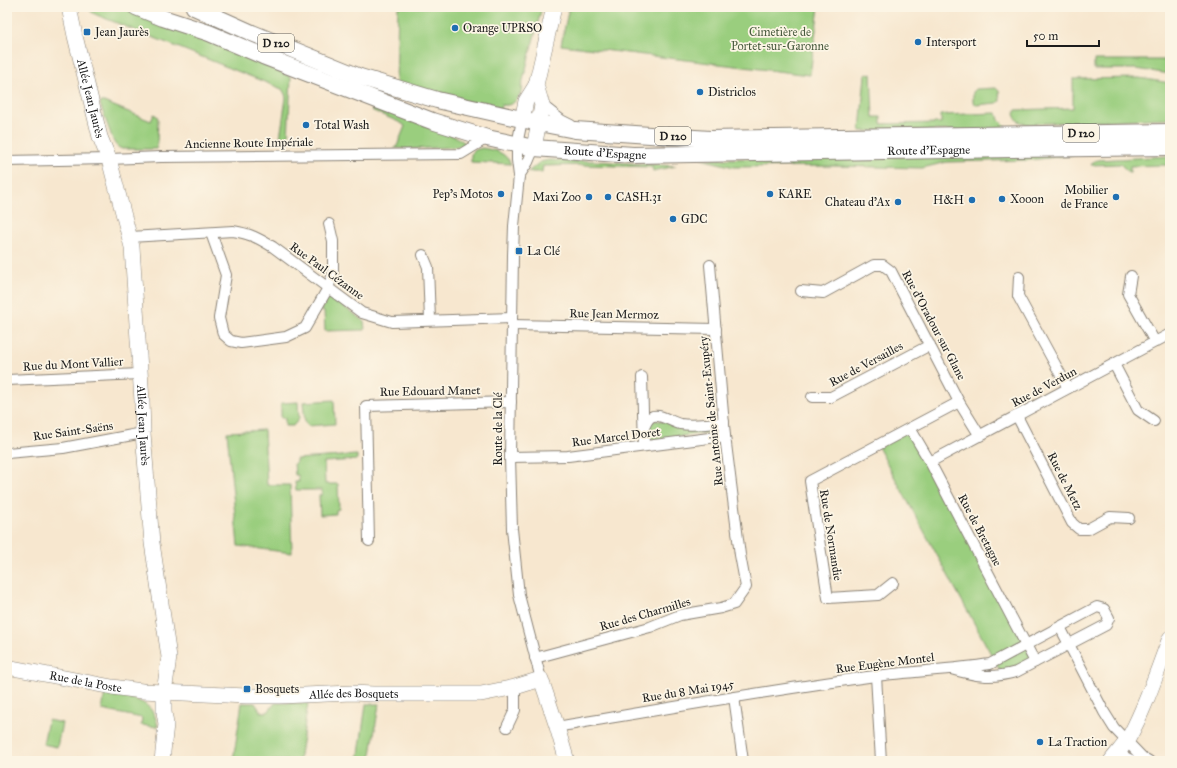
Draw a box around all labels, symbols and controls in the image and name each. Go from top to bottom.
place label: Orange UPRSO [463,21,542,36]
scale bar [1027,22,1099,48]
marker: Orange UPRSO [450,23,460,33]
place label: Jean Jaurès [93,25,149,40]
park label: Cimetière de Portet-sur-Garonne [731,25,829,53]
marker: Jean Jaurès [82,27,92,37]
text: 50 m [1033,29,1058,43]
road number: D 120 [258,34,294,52]
place label: Intersport [926,35,977,49]
marker: Intersport [913,37,923,47]
street label: Allée Jean Jaurès [74,57,107,139]
place label: Districlos [708,85,756,99]
marker: Districlos [695,87,705,97]
place label: Total Wash [314,118,370,132]
marker: Total Wash [301,120,311,130]
road number: D 120 [1063,124,1099,142]
road number: D 120 [655,127,691,145]
street label: Ancienne Route Impériale [184,135,313,151]
street label: Route d'Espagne [563,143,646,163]
street label: Route d'Espagne [887,143,970,158]
place label: Mobilier de France [1061,183,1108,211]
place label: Pep's Motos [432,187,493,201]
place label: KARE [778,187,812,201]
marker: Pep's Motos [496,189,506,199]
marker: KARE [765,189,775,199]
place label: Maxi Zoo [533,190,581,204]
place label: CASH.31 [616,190,662,204]
marker: Maxi Zoo [584,192,594,202]
marker: CASH.31 [603,192,613,202]
place label: Xooon [1010,192,1044,206]
marker: Mobilier de France [1111,192,1121,202]
place label: H&H [933,193,964,207]
marker: Xooon [997,194,1007,204]
place label: Chateau d'Ax [825,195,891,209]
marker: H&H [967,195,977,205]
marker: Chateau d'Ax [893,197,903,207]
place label: GDC [681,212,707,226]
marker: GDC [668,214,678,224]
street label: Rue Paul Cézanne [287,239,367,303]
place label: La Clé [527,244,560,258]
marker: La Clé [514,246,524,256]
street label: Rue d'Oradour sur Glane [899,268,969,382]
street label: Rue Jean Mermoz [569,306,659,323]
street label: Rue Antoine de Saint-Exupéry [696,335,726,487]
street label: Rue de Versailles [827,339,905,389]
street label: Rue du Mont Vallier [22,354,124,374]
street label: Rue de Verdun [1009,364,1079,410]
street label: Allée Jean Jaurès [134,383,153,466]
street label: Rue Edouard Manet [380,383,481,399]
street label: Route de la Clé [491,392,505,466]
street label: Rue Saint-Saëns [32,418,114,444]
street label: Rue Marcel Doret [571,425,662,449]
street label: Rue de Metz [1044,450,1086,513]
street label: Rue de Normandie [817,488,845,582]
street label: Rue de Bretagne [954,492,1005,569]
street label: Rue des Charmilles [598,594,692,634]
street label: Rue Eugène Montel [835,650,936,677]
street label: Rue de la Poste [48,668,123,695]
street label: Rue du 8 Mai 1945 [641,677,735,705]
place label: Bosquets [255,682,299,697]
marker: Bosquets [242,684,252,694]
street label: Allée des Bosquets [308,686,398,702]
place label: La Traction [1048,735,1108,749]
marker: La Traction [1035,737,1045,747]

